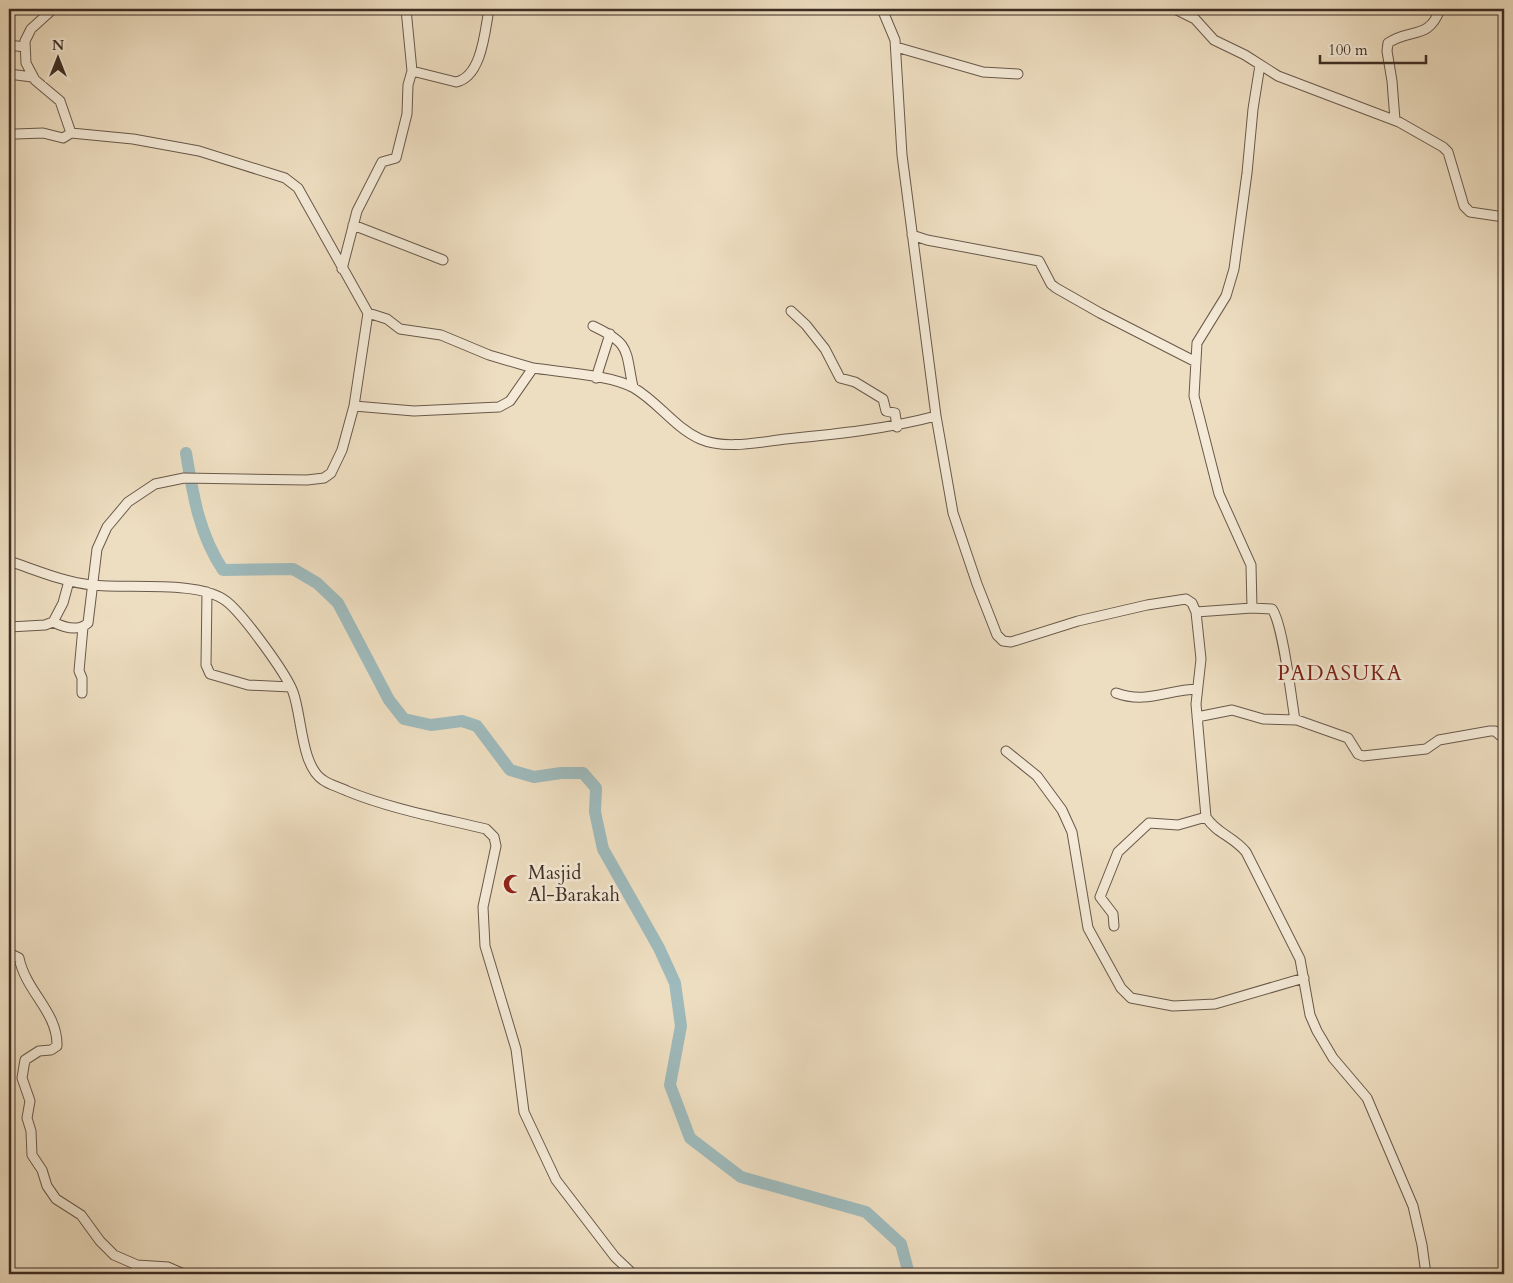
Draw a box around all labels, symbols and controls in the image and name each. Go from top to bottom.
north arrow [32,32,82,82]
scale bar [1320,32,1427,64]
text: N [52,36,64,55]
text: 100 m [1328,40,1368,60]
district label: PADASUKA [1277,659,1403,688]
place label: Masjid Al-Barakah [528,860,620,908]
mosque icon: Masjid Al-Barakah [502,873,524,895]

